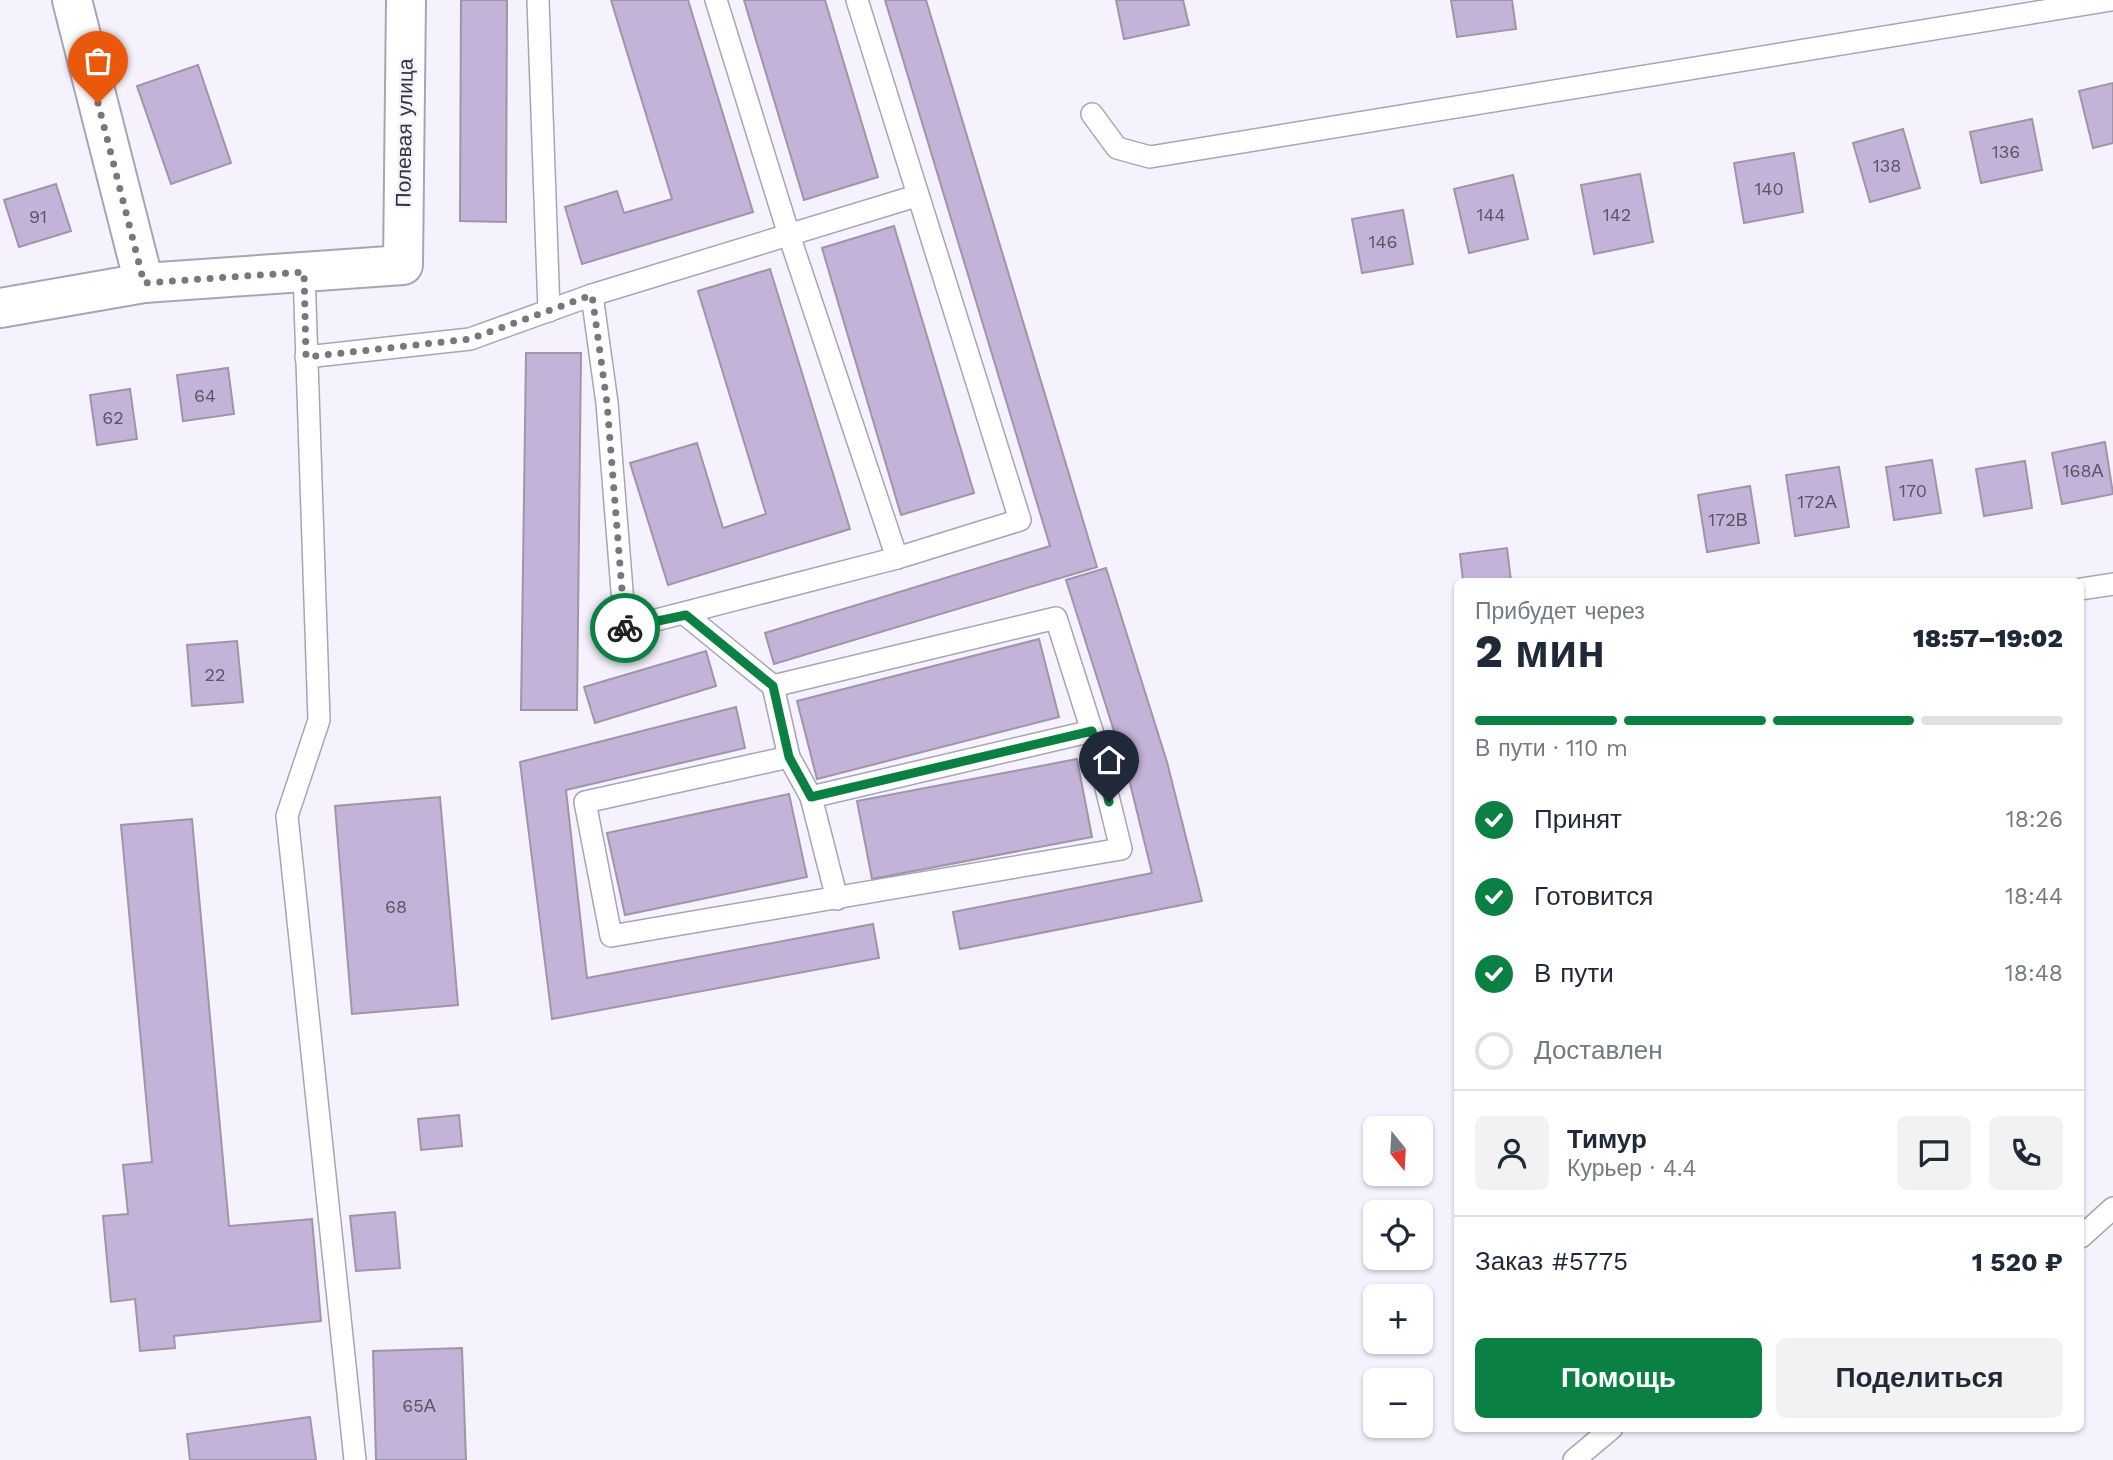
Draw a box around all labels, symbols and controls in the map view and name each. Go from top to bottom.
pin [68,31,128,103]
icon: bag [79,42,117,80]
street label: Полевая улица [390,58,418,208]
house number: 136 [1992,141,2020,162]
house number: 138 [1873,155,1901,176]
house number: 140 [1754,178,1784,199]
house number: 144 [1476,204,1506,225]
house number: 142 [1603,204,1631,225]
house number: 91 [29,206,47,227]
house number: 146 [1369,231,1397,252]
house number: 64 [194,385,216,406]
house number: 62 [102,407,124,428]
house number: 168А [2062,460,2104,481]
house number: 170 [1899,480,1927,501]
house number: 172А [1797,491,1837,512]
house number: 172В [1708,509,1748,530]
courier [590,593,660,663]
text: Прибудет через [1475,598,1645,625]
icon: bike [606,609,644,647]
text: 18:57–19:02 [1913,623,2063,653]
text: 2 мин [1475,624,1605,678]
house number: 22 [205,664,226,685]
pin [1079,730,1139,802]
text: В пути · 110 m [1475,735,1628,762]
icon: home [1090,741,1128,779]
icon: check [1475,801,1513,839]
text: Принят [1534,804,1622,834]
text: 18:26 [2006,806,2063,833]
icon: check [1475,878,1513,916]
text: Готовится [1534,881,1653,911]
text: 18:44 [2005,883,2063,910]
house number: 68 [385,896,407,917]
icon: check [1475,955,1513,993]
text: В пути [1534,958,1614,988]
text: 18:48 [2005,960,2063,987]
text: Доставлен [1534,1035,1663,1065]
north arrow [1363,1116,1433,1186]
map controls [1363,1116,1433,1438]
button: person [1475,1116,1549,1190]
button: chat [1897,1116,1971,1190]
button: phone [1989,1116,2063,1190]
text: Тимур [1567,1124,1647,1154]
text: Курьер · 4.4 [1567,1155,1697,1182]
button: locate [1363,1200,1433,1270]
text: Заказ #5775 [1475,1246,1628,1276]
text: 1 520 ₽ [1972,1247,2063,1277]
button: + [1363,1284,1433,1354]
button: Помощь [1475,1338,1762,1418]
button: Поделиться [1776,1338,2063,1418]
button: − [1363,1368,1433,1438]
house number: 65А [402,1395,436,1416]

